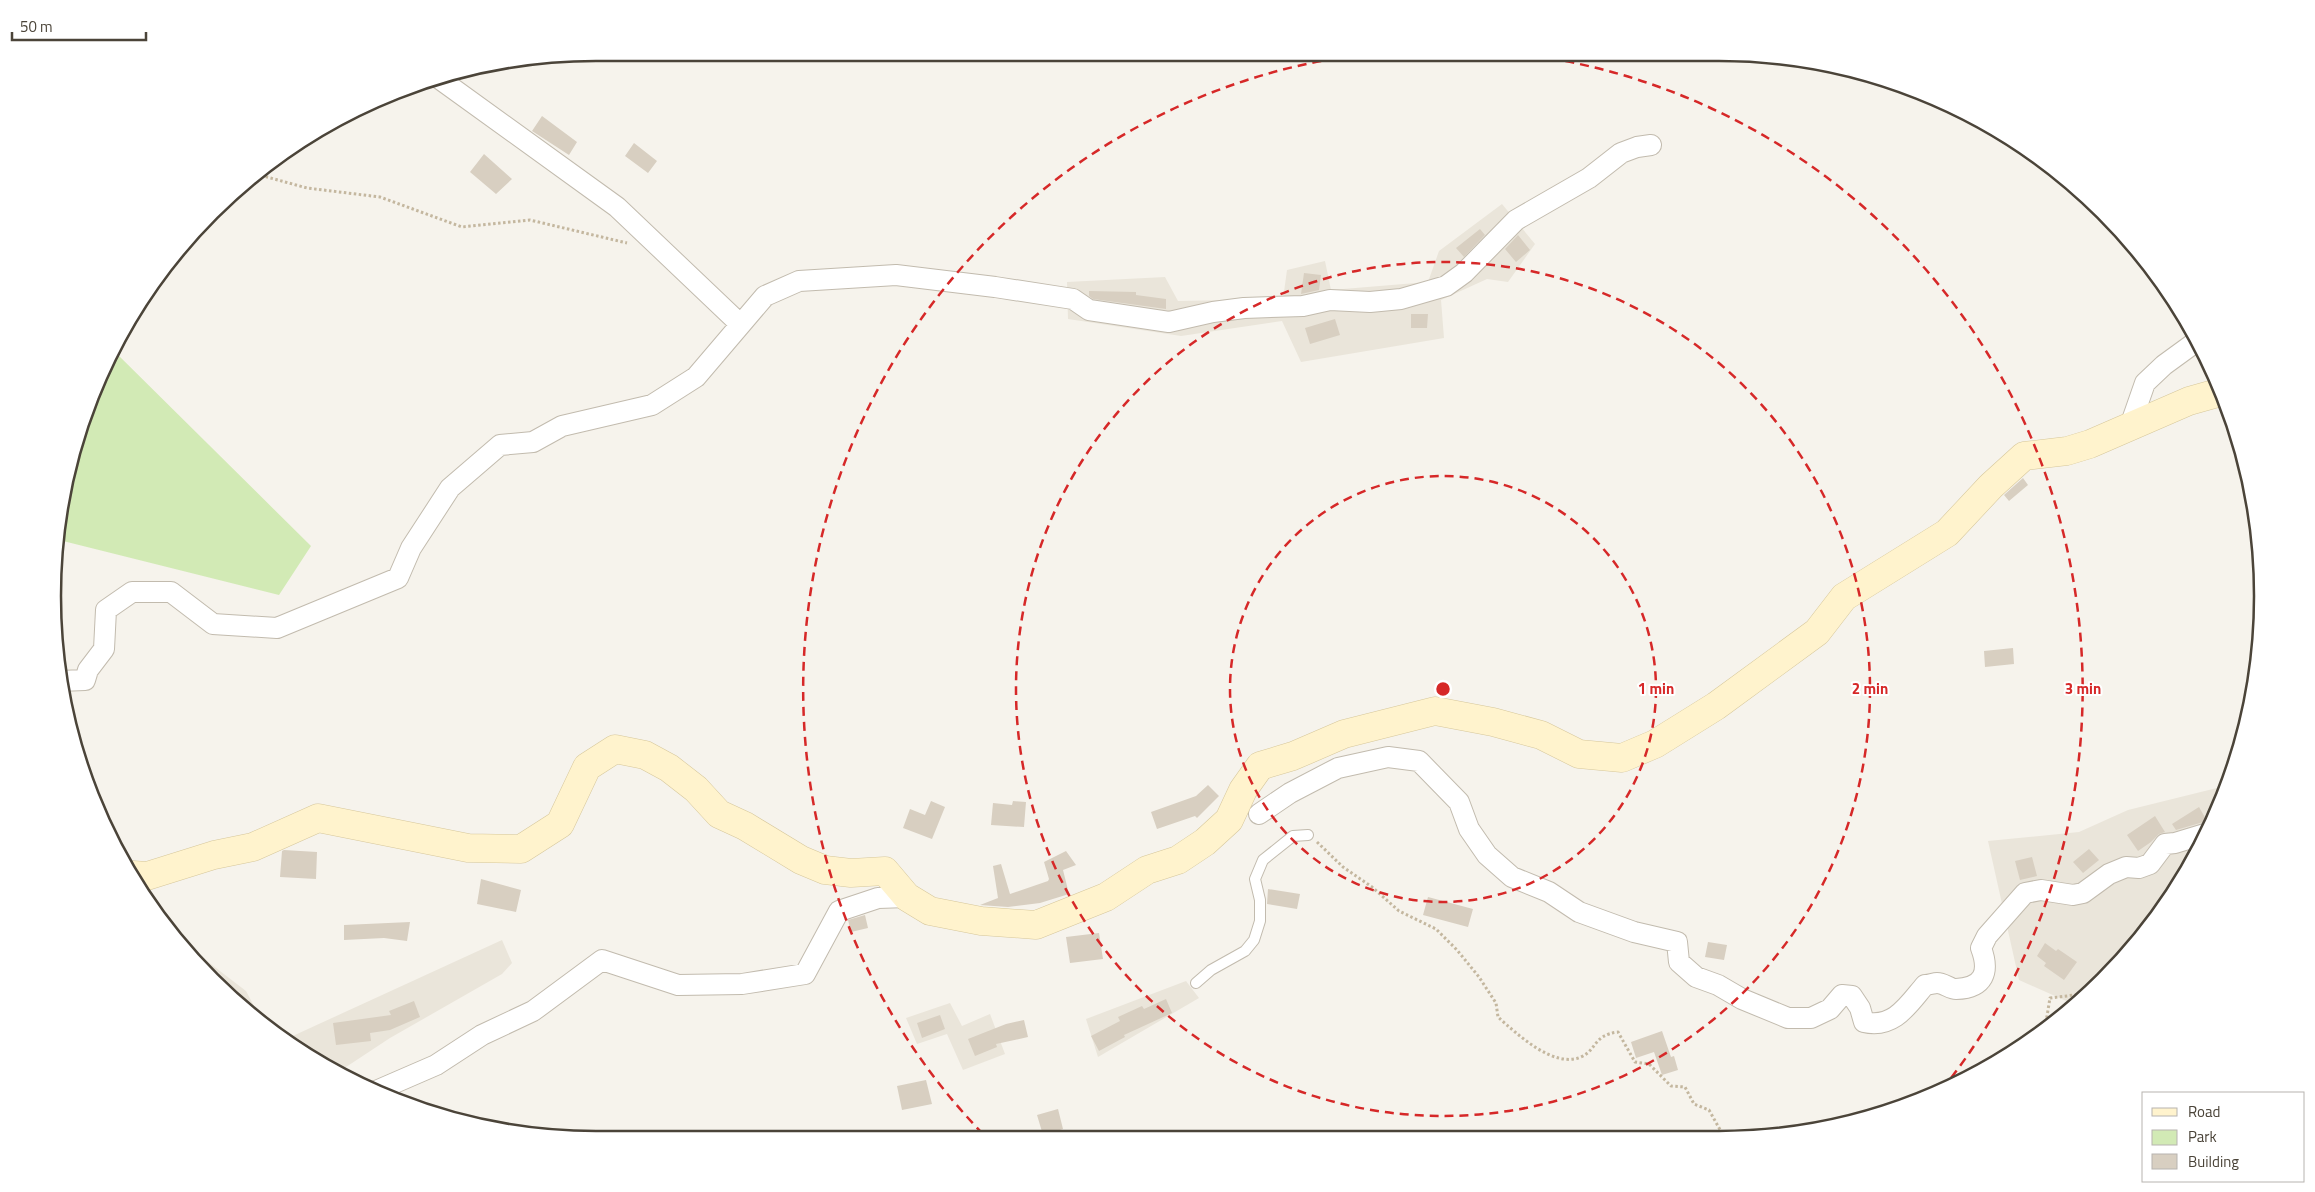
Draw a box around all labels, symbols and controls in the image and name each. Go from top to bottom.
scale bar [12,10,146,42]
text: 50 m [20,15,53,38]
text: 1 min [1638,677,1674,700]
text: 2 min [1852,677,1888,700]
text: 3 min [2065,677,2101,700]
centre of rings [1434,680,1452,698]
legend [2142,1092,2305,1182]
text: Road [2188,1100,2220,1123]
text: Park [2188,1125,2217,1148]
text: Building [2188,1150,2239,1173]

